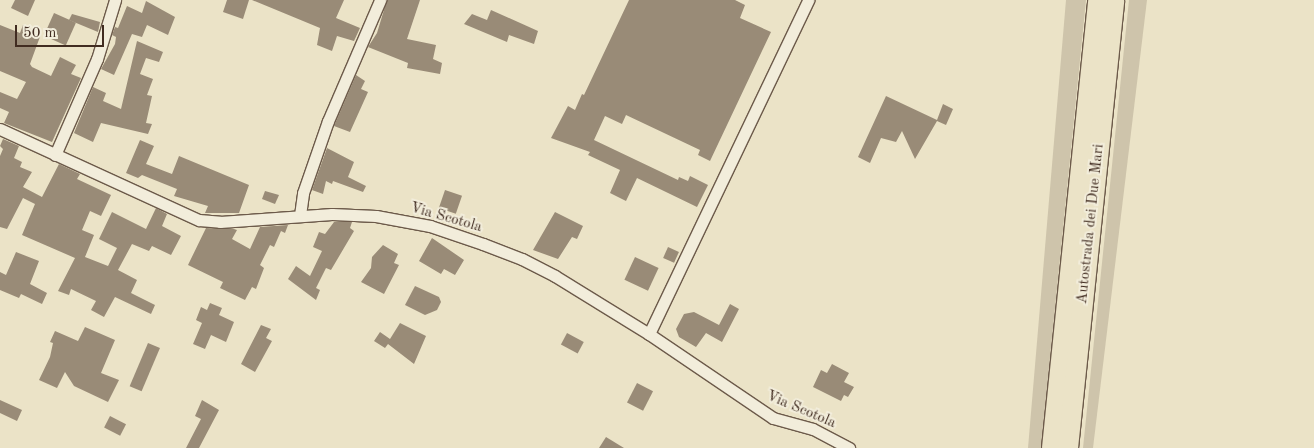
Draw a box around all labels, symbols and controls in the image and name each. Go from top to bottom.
scale bar [18,15,106,47]
text: 50 m [23,26,57,41]
street label: Autostrada dei Due Mari [1074,143,1108,305]
street label: Via Scotola [408,199,484,237]
street label: Via Scotola [763,387,839,433]

